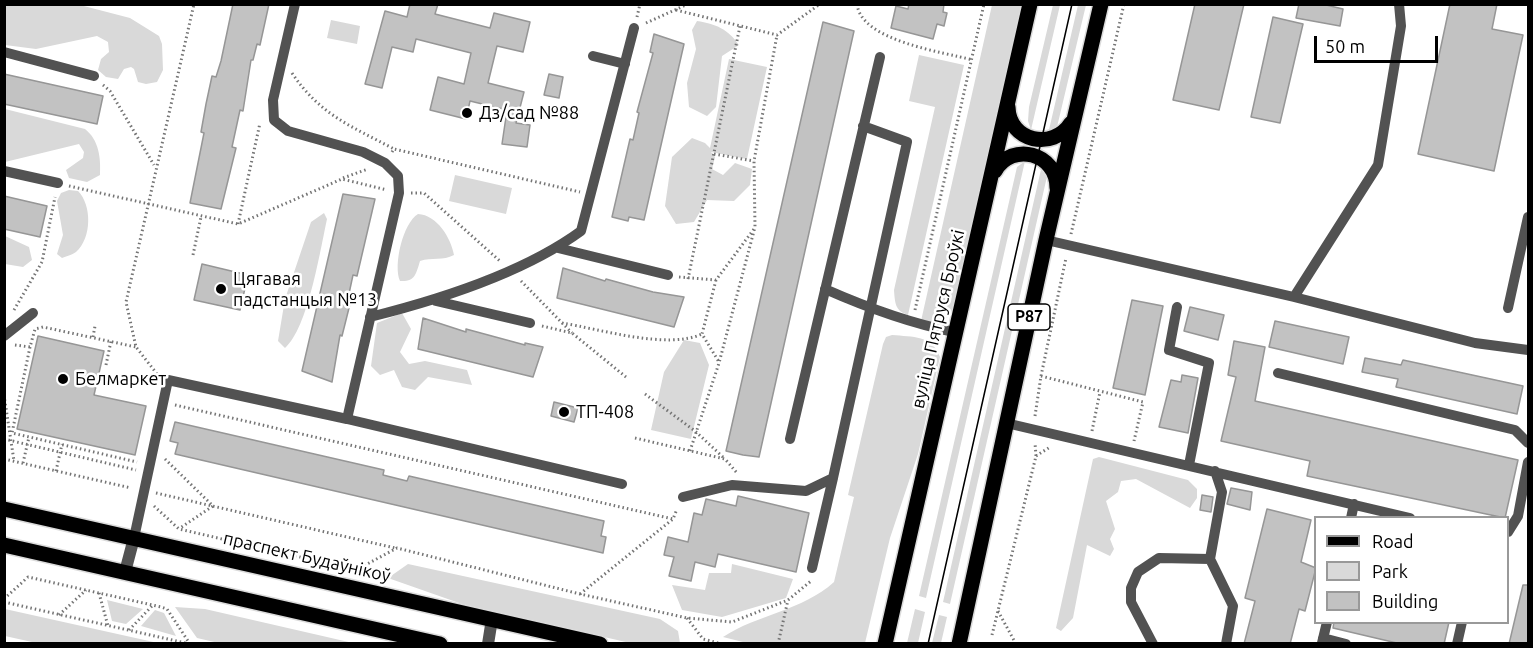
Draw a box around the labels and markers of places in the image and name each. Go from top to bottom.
place label: Дз/сад №88 [479,102,579,124]
marker: Дз/сад №88 [460,106,474,120]
place label: Цягавая падстанцыя №13 [233,268,377,310]
marker: Цягавая падстанцыя №13 [214,282,228,296]
place label: Белмаркет [75,368,166,390]
marker: Белмаркет [56,372,70,386]
place label: ТП-408 [576,401,634,423]
marker: ТП-408 [557,405,571,419]

